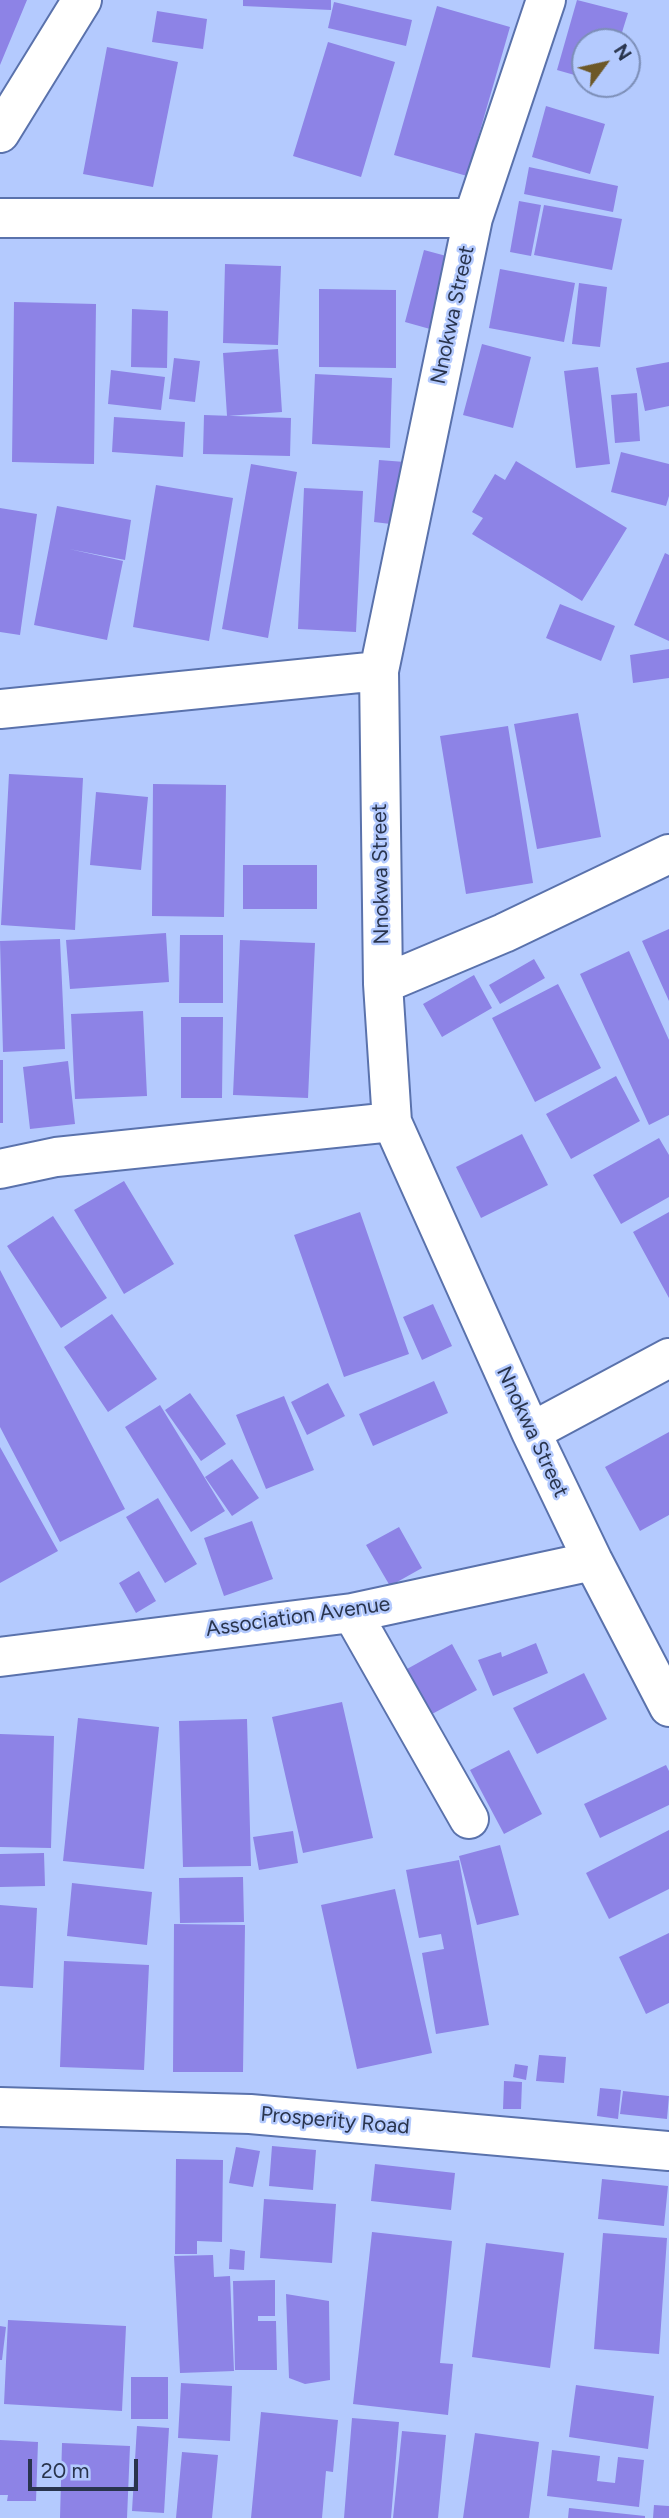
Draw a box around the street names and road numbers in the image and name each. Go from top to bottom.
street label: Nnokwa Street [426,243,480,387]
street label: Nnokwa Street [367,803,395,945]
street label: Nnokwa Street [491,1363,573,1501]
street label: Association Avenue [204,1592,392,1642]
street label: Prosperity Road [259,2102,411,2140]

